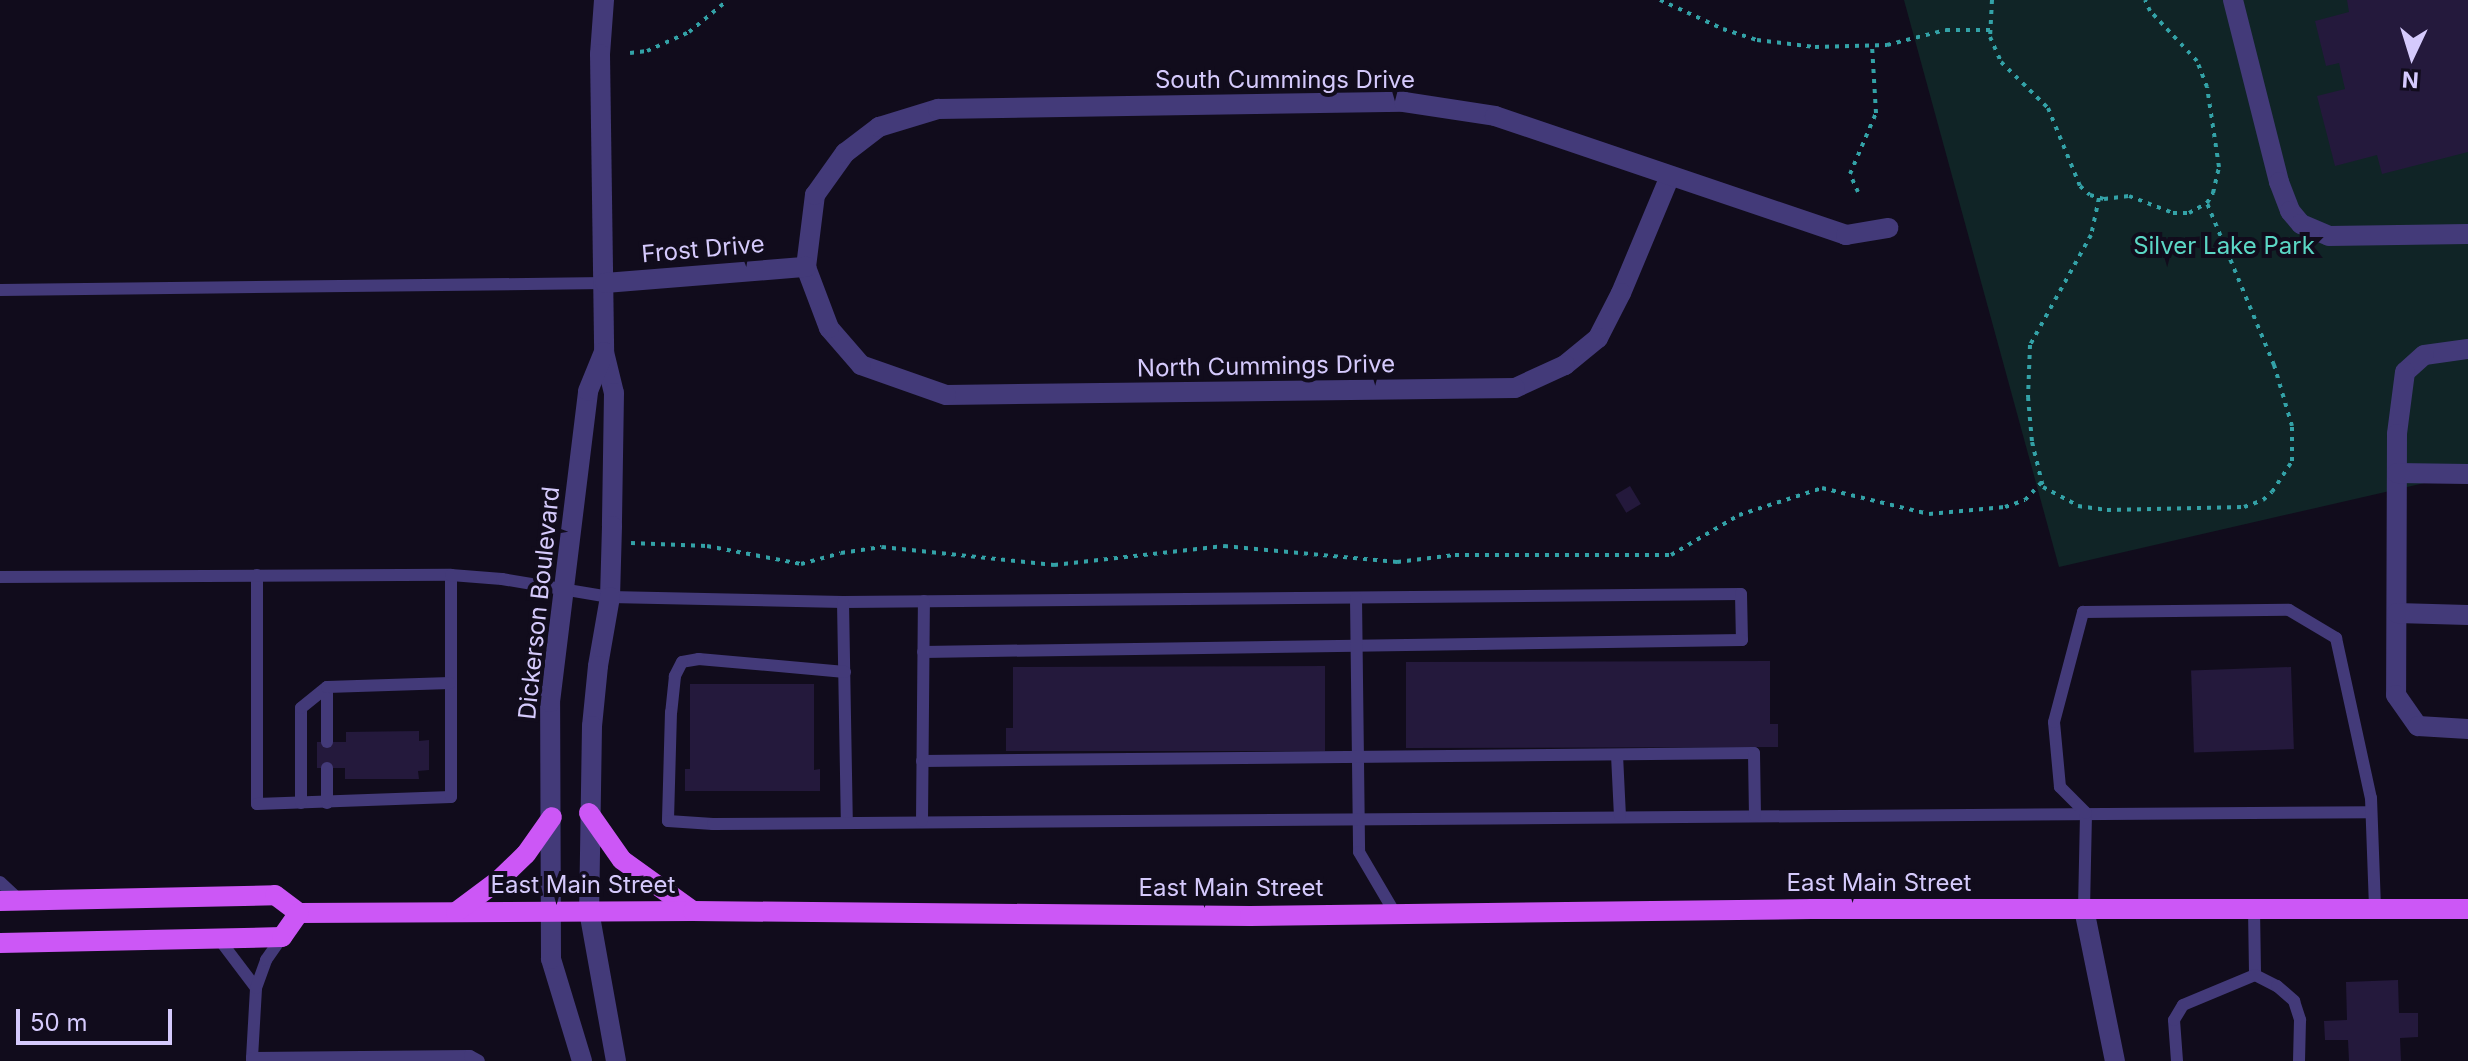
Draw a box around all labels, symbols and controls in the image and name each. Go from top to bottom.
north arrow [2372,16,2452,96]
street label: South Cummings Drive [1155,66,1415,94]
text: N [2401,66,2420,93]
street label: Frost Drive [640,229,766,269]
park label: Silver Lake Park [2133,232,2315,260]
street label: North Cummings Drive [1137,349,1395,383]
street label: Dickerson Boulevard [512,485,566,721]
street label: East Main Street [1787,869,1971,897]
street label: East Main Street [491,871,675,899]
street label: East Main Street [1139,874,1323,902]
scale bar [20,993,176,1043]
text: 50 m [30,1008,88,1037]

